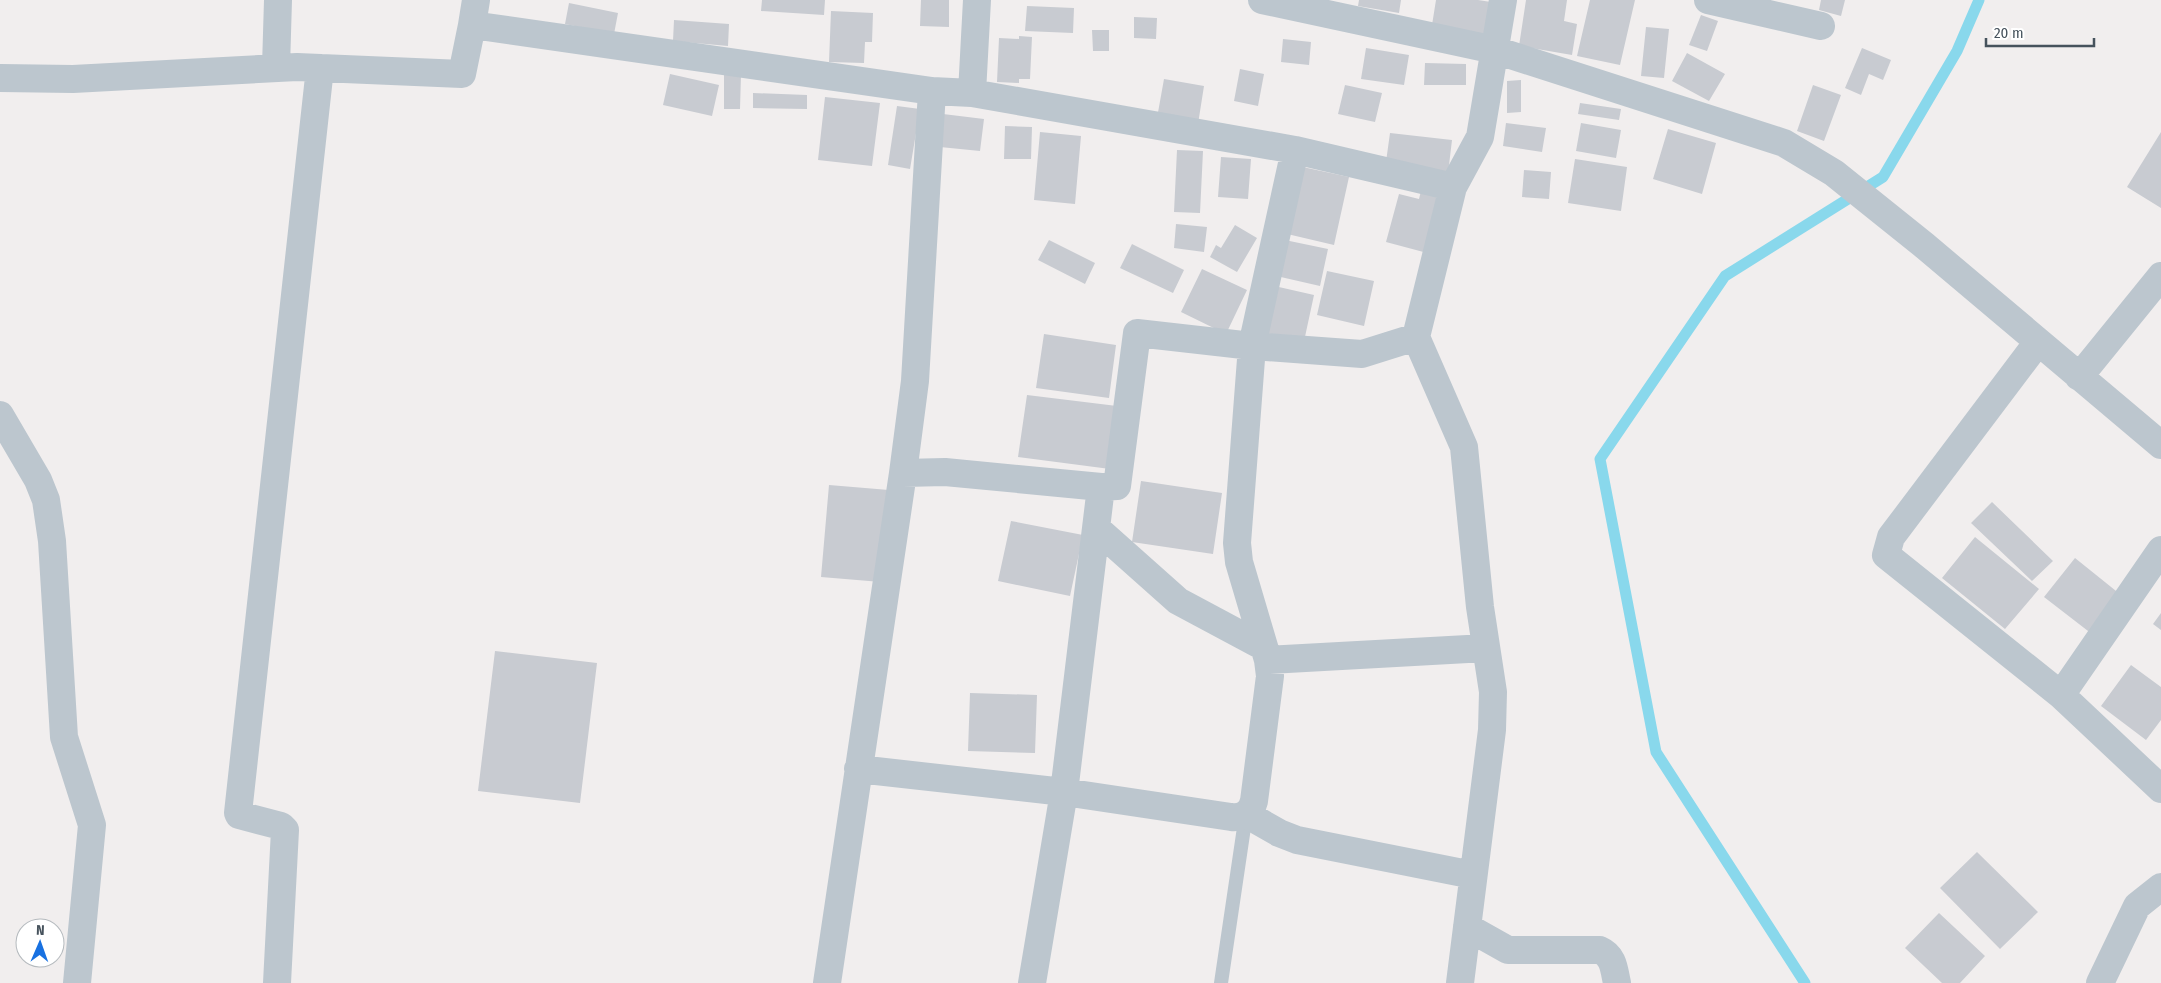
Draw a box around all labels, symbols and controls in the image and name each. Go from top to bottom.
scale bar [1986,15,2094,47]
text: 20 m [1994,24,2024,42]
north arrow [15,918,65,968]
text: N [36,922,45,939]

